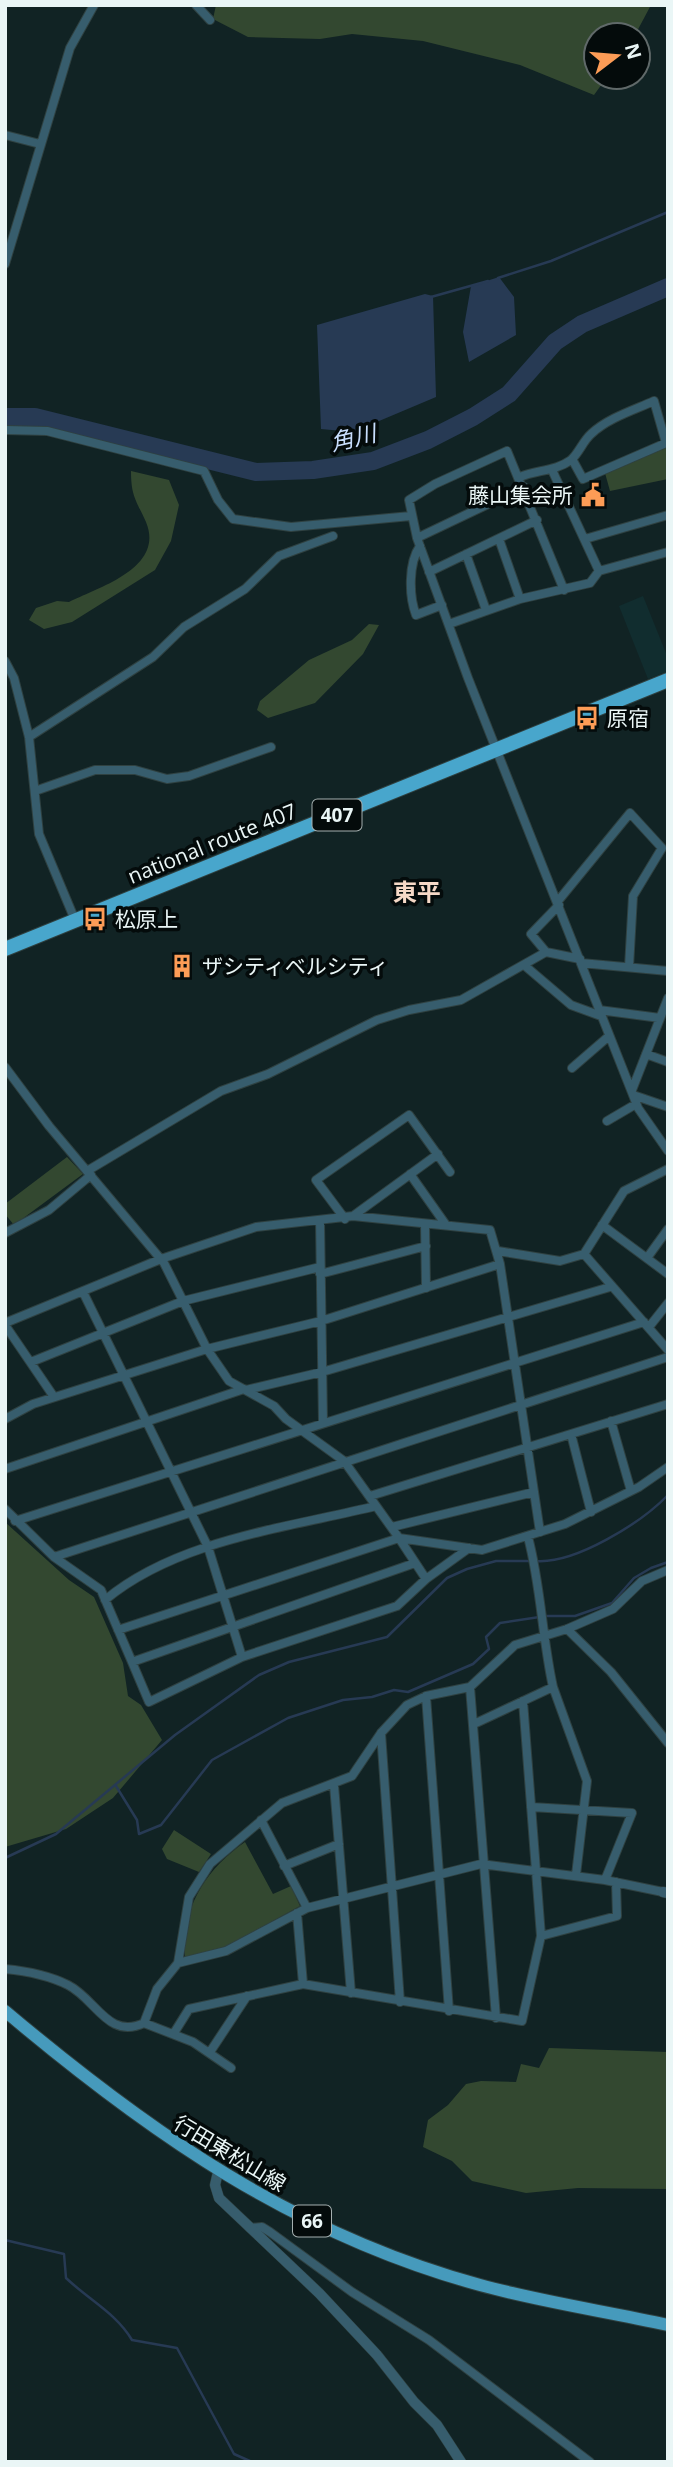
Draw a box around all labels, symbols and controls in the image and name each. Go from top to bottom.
north arrow [582,21,652,91]
text: N [619,40,648,62]
water label: 角川 [327,416,382,458]
place label: 藤山集会所 [468,481,573,509]
public building icon: 藤山集会所 [579,481,607,509]
bus stop icon: 原宿 [573,704,601,732]
place label: 原宿 [607,704,649,732]
street label: national route 407 [123,796,301,890]
road number: 407 [312,800,362,830]
district label: 東平 [393,875,441,908]
bus stop icon: 松原上 [81,905,109,933]
place label: 松原上 [115,905,178,933]
building icon: ザシティベルシティ [168,952,196,980]
place label: ザシティベルシティ [202,952,388,980]
street label: 行田東松山線 [169,2109,291,2197]
road number: 66 [293,2206,331,2236]

